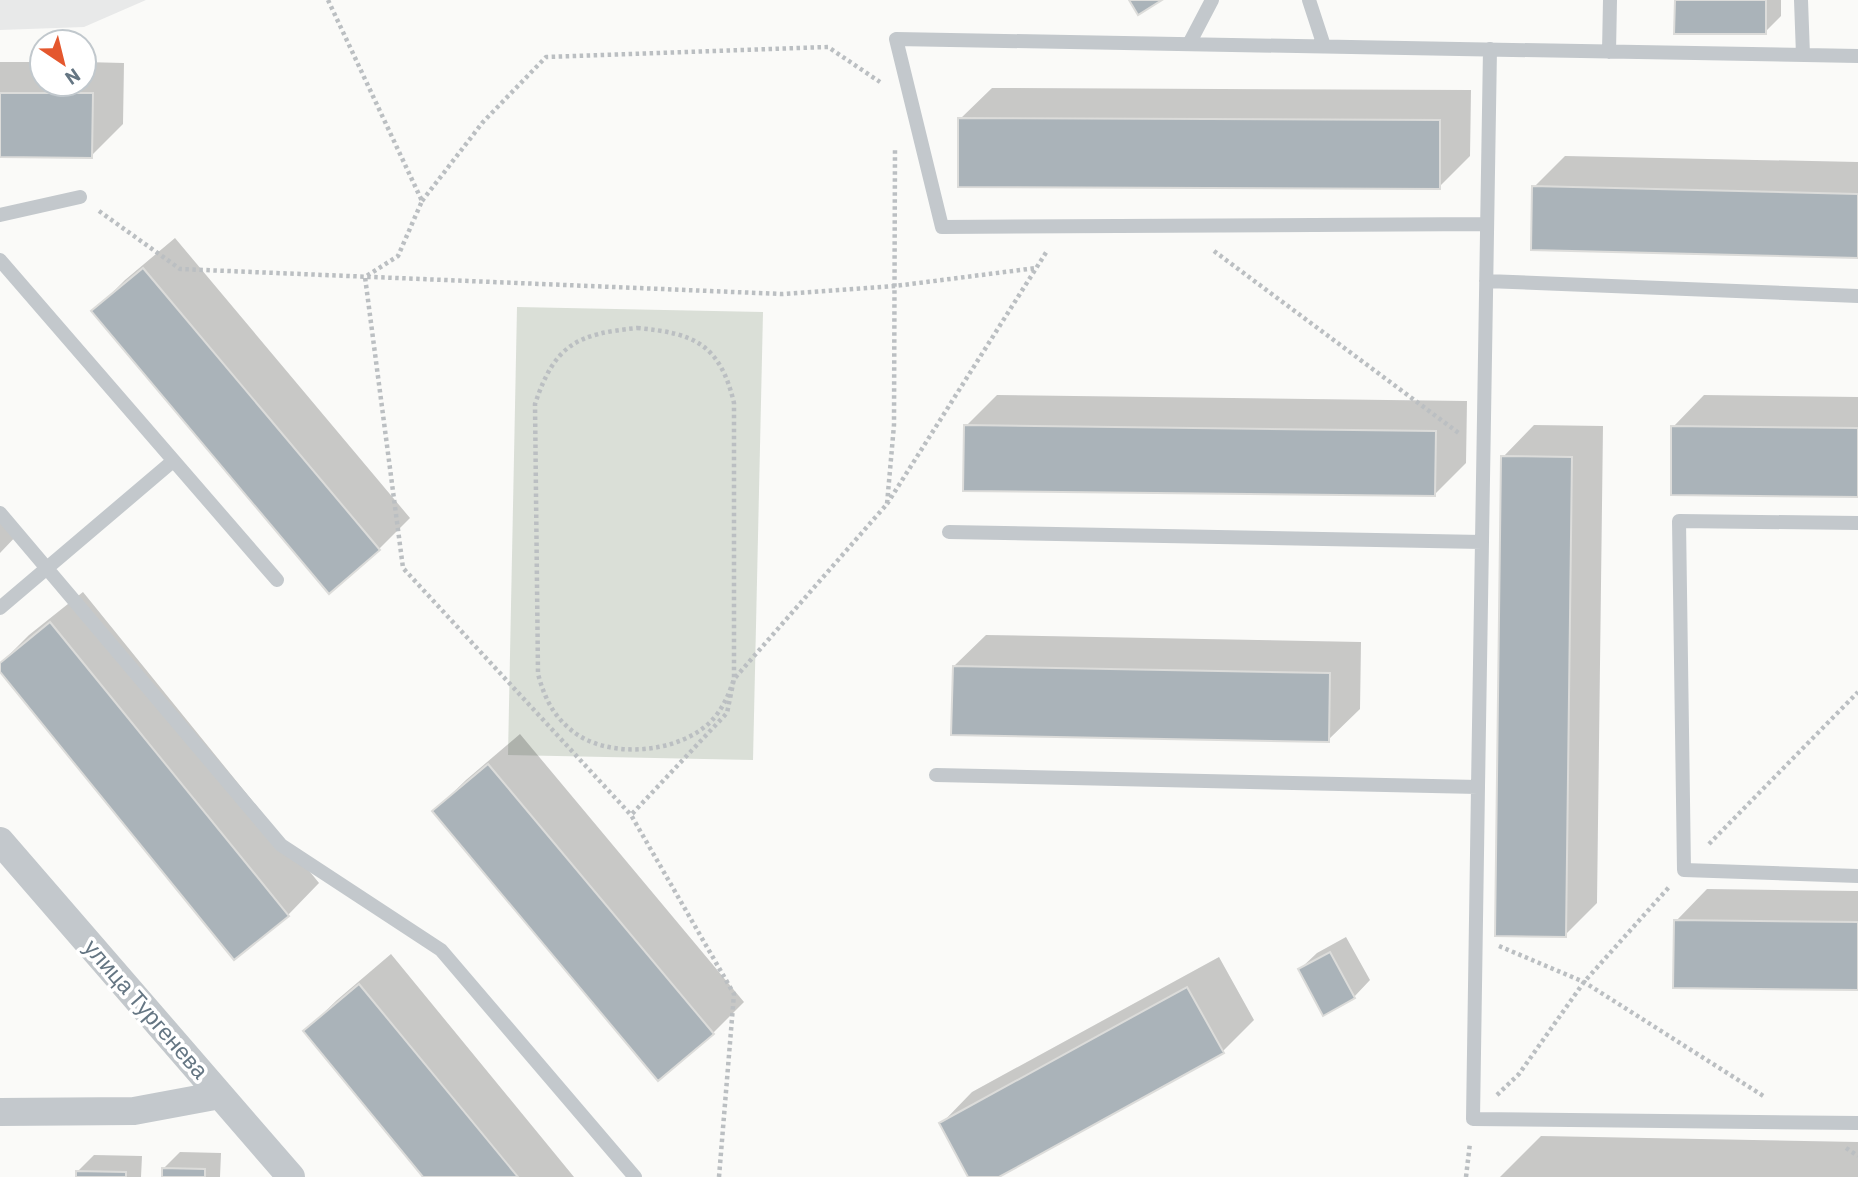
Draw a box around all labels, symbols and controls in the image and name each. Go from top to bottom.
north arrow [28,28,98,98]
text: N [61,64,85,90]
street label: улица Тургенева [79,933,215,1084]

